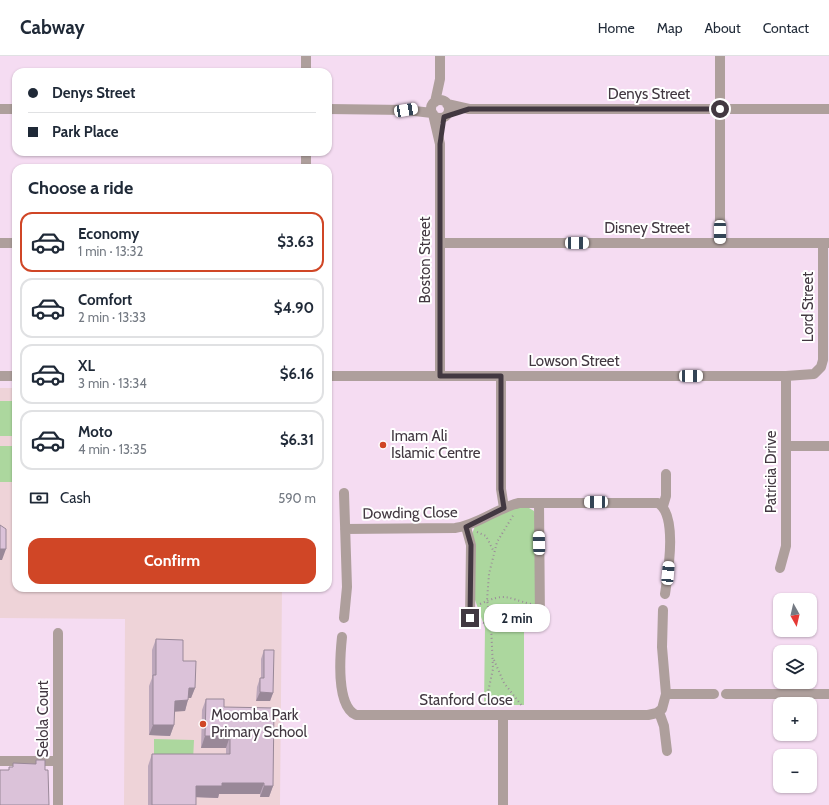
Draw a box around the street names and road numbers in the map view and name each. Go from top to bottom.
street label: Denys Street [608,85,690,103]
street label: Boston Street [416,217,434,303]
street label: Disney Street [604,219,690,237]
street label: Lord Street [799,272,817,342]
street label: Lowson Street [528,352,620,370]
street label: Patricia Drive [762,430,780,513]
street label: Dowding Close [362,503,458,523]
street label: Selola Court [34,680,52,758]
street label: Stanford Close [419,691,513,709]

